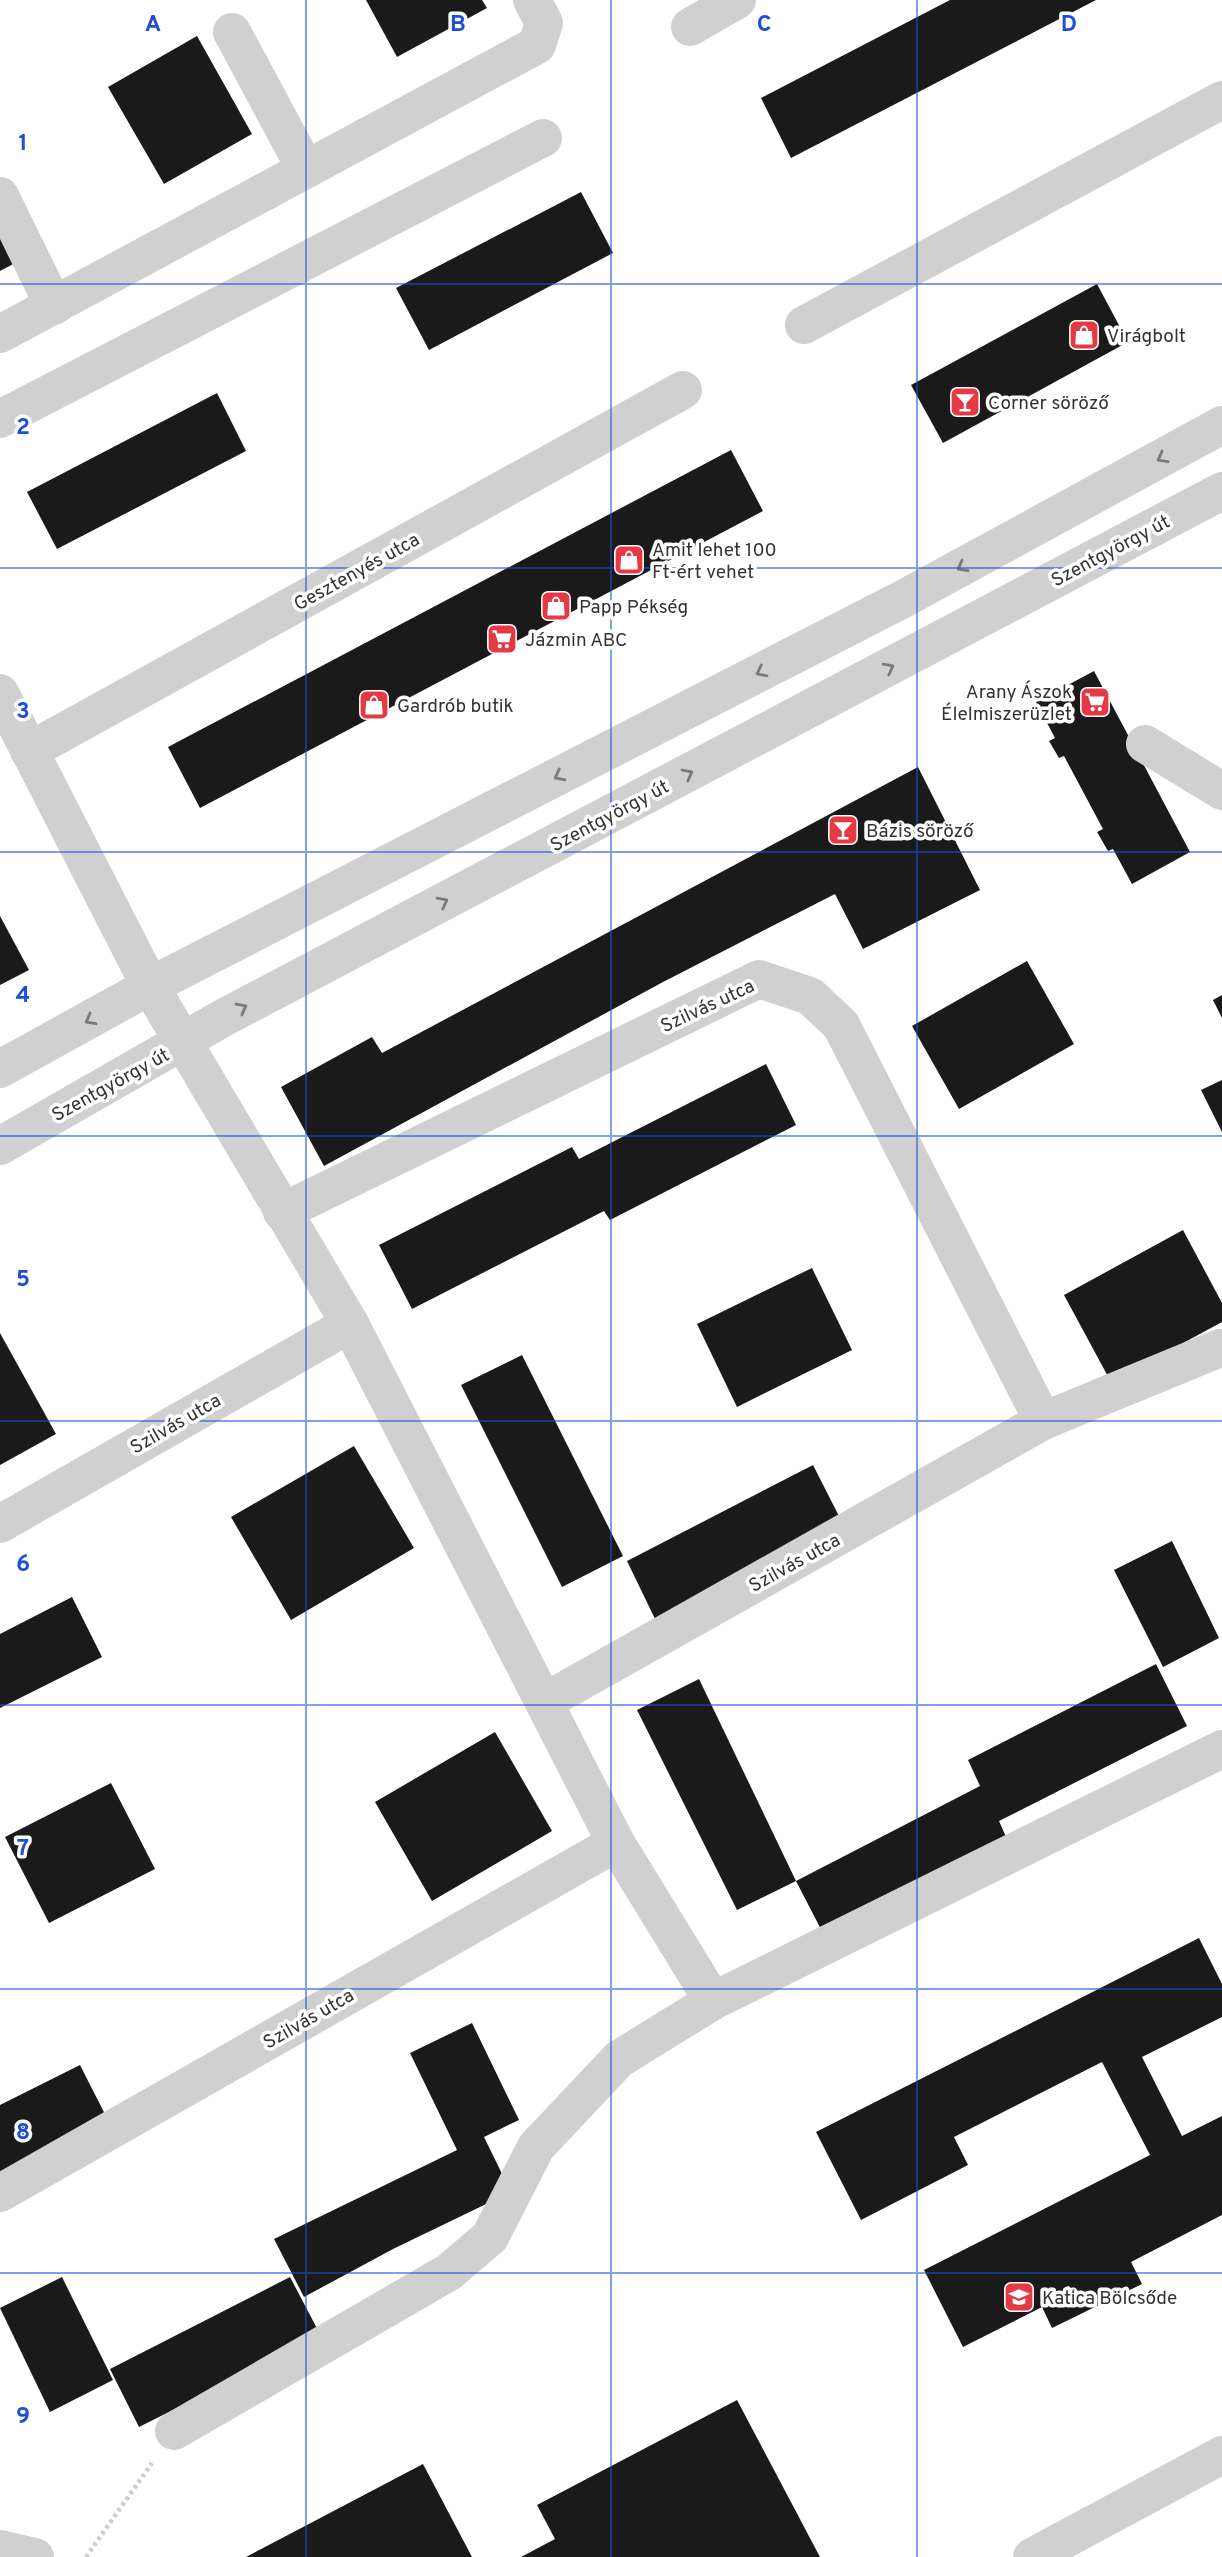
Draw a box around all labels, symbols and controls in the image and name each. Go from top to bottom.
text: A [145,11,161,40]
text: B [450,11,466,40]
text: C [757,11,771,40]
text: D [1061,11,1077,40]
text: 1 [18,130,28,159]
shop icon: Virágbolt [1067,318,1101,352]
place label: Virágbolt [1107,325,1186,349]
bar icon: Corner söröző [948,385,982,419]
place label: Corner söröző [988,392,1110,416]
text: 2 [16,414,30,443]
one-way arrow [1157,450,1169,463]
street label: Szentgyörgy út [1048,510,1174,593]
street label: Gesztenyés utca [290,528,424,617]
place label: Amit lehet 100 Ft-ért vehet [652,539,777,585]
shop icon: Amit lehet 100 Ft-ért vehet [612,543,646,577]
one-way arrow [957,559,970,572]
shop icon: Papp Pékség [539,589,573,623]
place label: Papp Pékség [579,596,688,620]
supermarket icon: Jázmin ABC [485,622,519,656]
place label: Jázmin ABC [525,629,627,653]
one-way arrow [882,663,895,676]
one-way arrow [756,664,768,678]
place label: Arany Ászok Élelmiszerüzlet [941,680,1072,727]
supermarket icon: Arany Ászok Élelmiszerüzlet [1078,685,1112,719]
shop icon: Gardrób butik [357,688,391,722]
place label: Gardrób butik [397,695,514,719]
text: 3 [16,698,30,727]
one-way arrow [553,768,566,782]
one-way arrow [681,768,693,782]
street label: Szentgyörgy út [547,775,673,858]
bar icon: Bázis söröző [826,813,860,847]
place label: Bázis söröző [866,820,975,844]
one-way arrow [436,897,448,910]
street label: Szilvás utca [657,975,759,1039]
text: 4 [16,982,30,1011]
one-way arrow [234,1002,247,1016]
one-way arrow [85,1012,97,1025]
street label: Szentgyörgy út [48,1044,174,1128]
text: 5 [16,1266,30,1295]
street label: Szilvás utca [126,1389,226,1460]
street label: Szilvás utca [745,1529,845,1599]
text: 6 [16,1551,30,1580]
text: 7 [17,1835,29,1864]
street label: Szilvás utca [259,1984,359,2055]
text: 8 [16,2119,30,2148]
school or university icon: Katica Bölcsőde [1002,2280,1036,2314]
place label: Katica Bölcsőde [1042,2287,1177,2311]
text: 9 [16,2403,30,2432]

